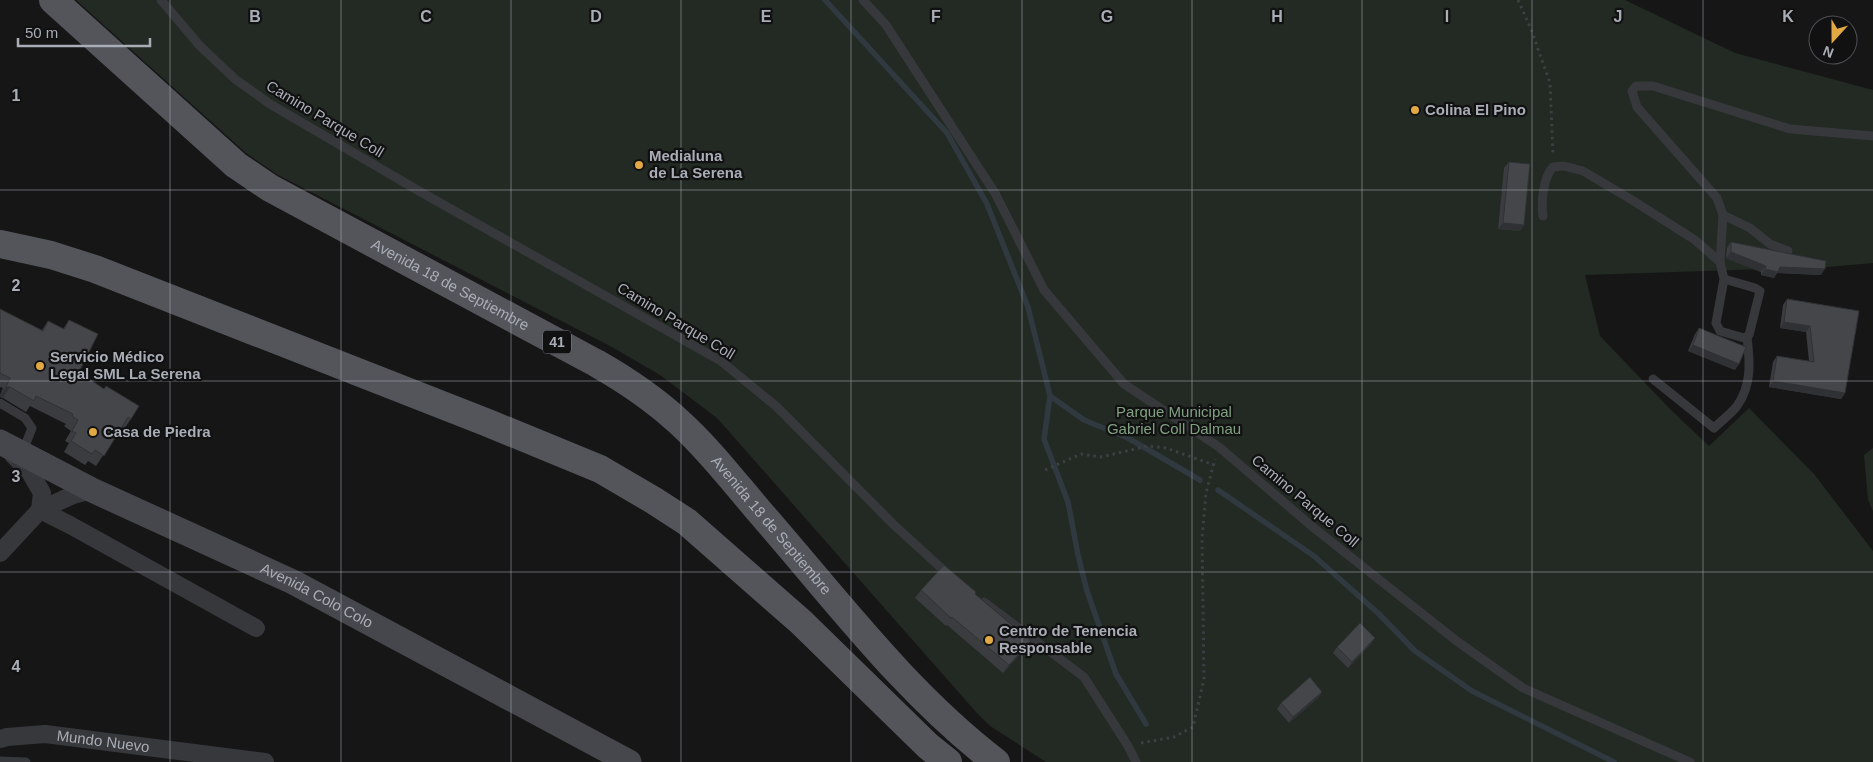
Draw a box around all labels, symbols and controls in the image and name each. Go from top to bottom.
text: B [249,8,261,25]
text: C [420,8,432,25]
text: D [590,8,602,25]
text: E [761,8,772,25]
text: F [931,8,941,25]
text: G [1101,8,1113,25]
text: H [1271,8,1283,25]
text: I [1445,8,1449,25]
text: J [1614,8,1622,25]
text: K [1782,8,1794,25]
scale bar [18,15,150,47]
north arrow [1808,15,1858,65]
text: 50 m [25,24,58,41]
text: N [1821,43,1836,61]
street label: Camino Parque Coll [263,77,387,160]
text: 1 [12,87,21,104]
place label: Colina El Pino [1425,101,1526,118]
marker: Colina El Pino [1409,104,1421,116]
place label: Medialuna de La Serena [649,147,743,181]
marker: Medialuna de La Serena [633,159,645,171]
street label: Avenida 18 de Septiembre [369,235,532,334]
text: 2 [12,277,21,294]
street label: Camino Parque Coll [614,279,738,362]
road number: 41 [543,331,571,354]
place label: Servicio Médico Legal SML La Serena [50,348,201,382]
marker: Servicio Médico Legal SML La Serena [34,360,46,372]
park label: Parque Municipal Gabriel Coll Dalmau [1107,403,1241,437]
place label: Casa de Piedra [103,423,211,440]
marker: Casa de Piedra [87,426,99,438]
street label: Camino Parque Coll [1248,451,1362,550]
street label: Avenida 18 de Septiembre [708,452,835,598]
text: 3 [12,468,21,485]
street label: Avenida Colo Colo [258,559,376,631]
place label: Centro de Tenencia Responsable [999,622,1138,656]
marker: Centro de Tenencia Responsable [983,634,995,646]
text: 4 [12,658,21,675]
street label: Mundo Nuevo [56,727,151,755]

